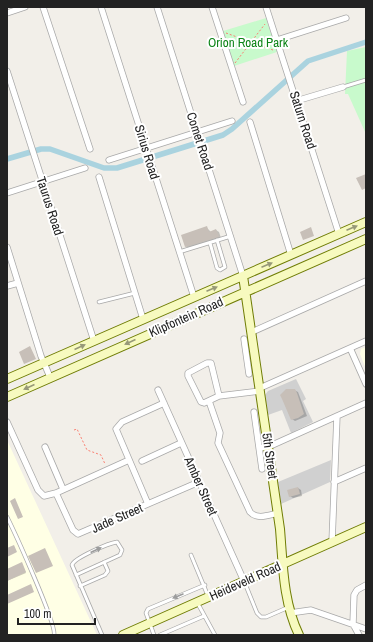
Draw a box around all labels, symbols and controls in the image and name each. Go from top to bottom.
park label: Orion Road Park [208,34,289,51]
street label: Saturn Road [286,89,320,151]
street label: Comet Road [183,110,217,172]
street label: Sirius Road [131,123,163,181]
street label: Taurus Road [33,175,67,238]
one-way arrow [347,225,358,231]
one-way arrow [261,262,273,268]
one-way arrow [207,285,219,291]
street label: Klipfontein Road [146,293,226,341]
one-way arrow [125,339,136,345]
one-way arrow [74,344,85,350]
one-way arrow [23,384,34,390]
street label: 5th Street [258,432,282,480]
street label: Amber Street [180,453,222,518]
street label: Jade Street [89,499,145,537]
one-way arrow [90,547,102,553]
street label: Heideveld Road [207,558,283,604]
one-way arrow [172,593,183,599]
scale bar [18,600,95,626]
text: 100 m [24,606,51,622]

